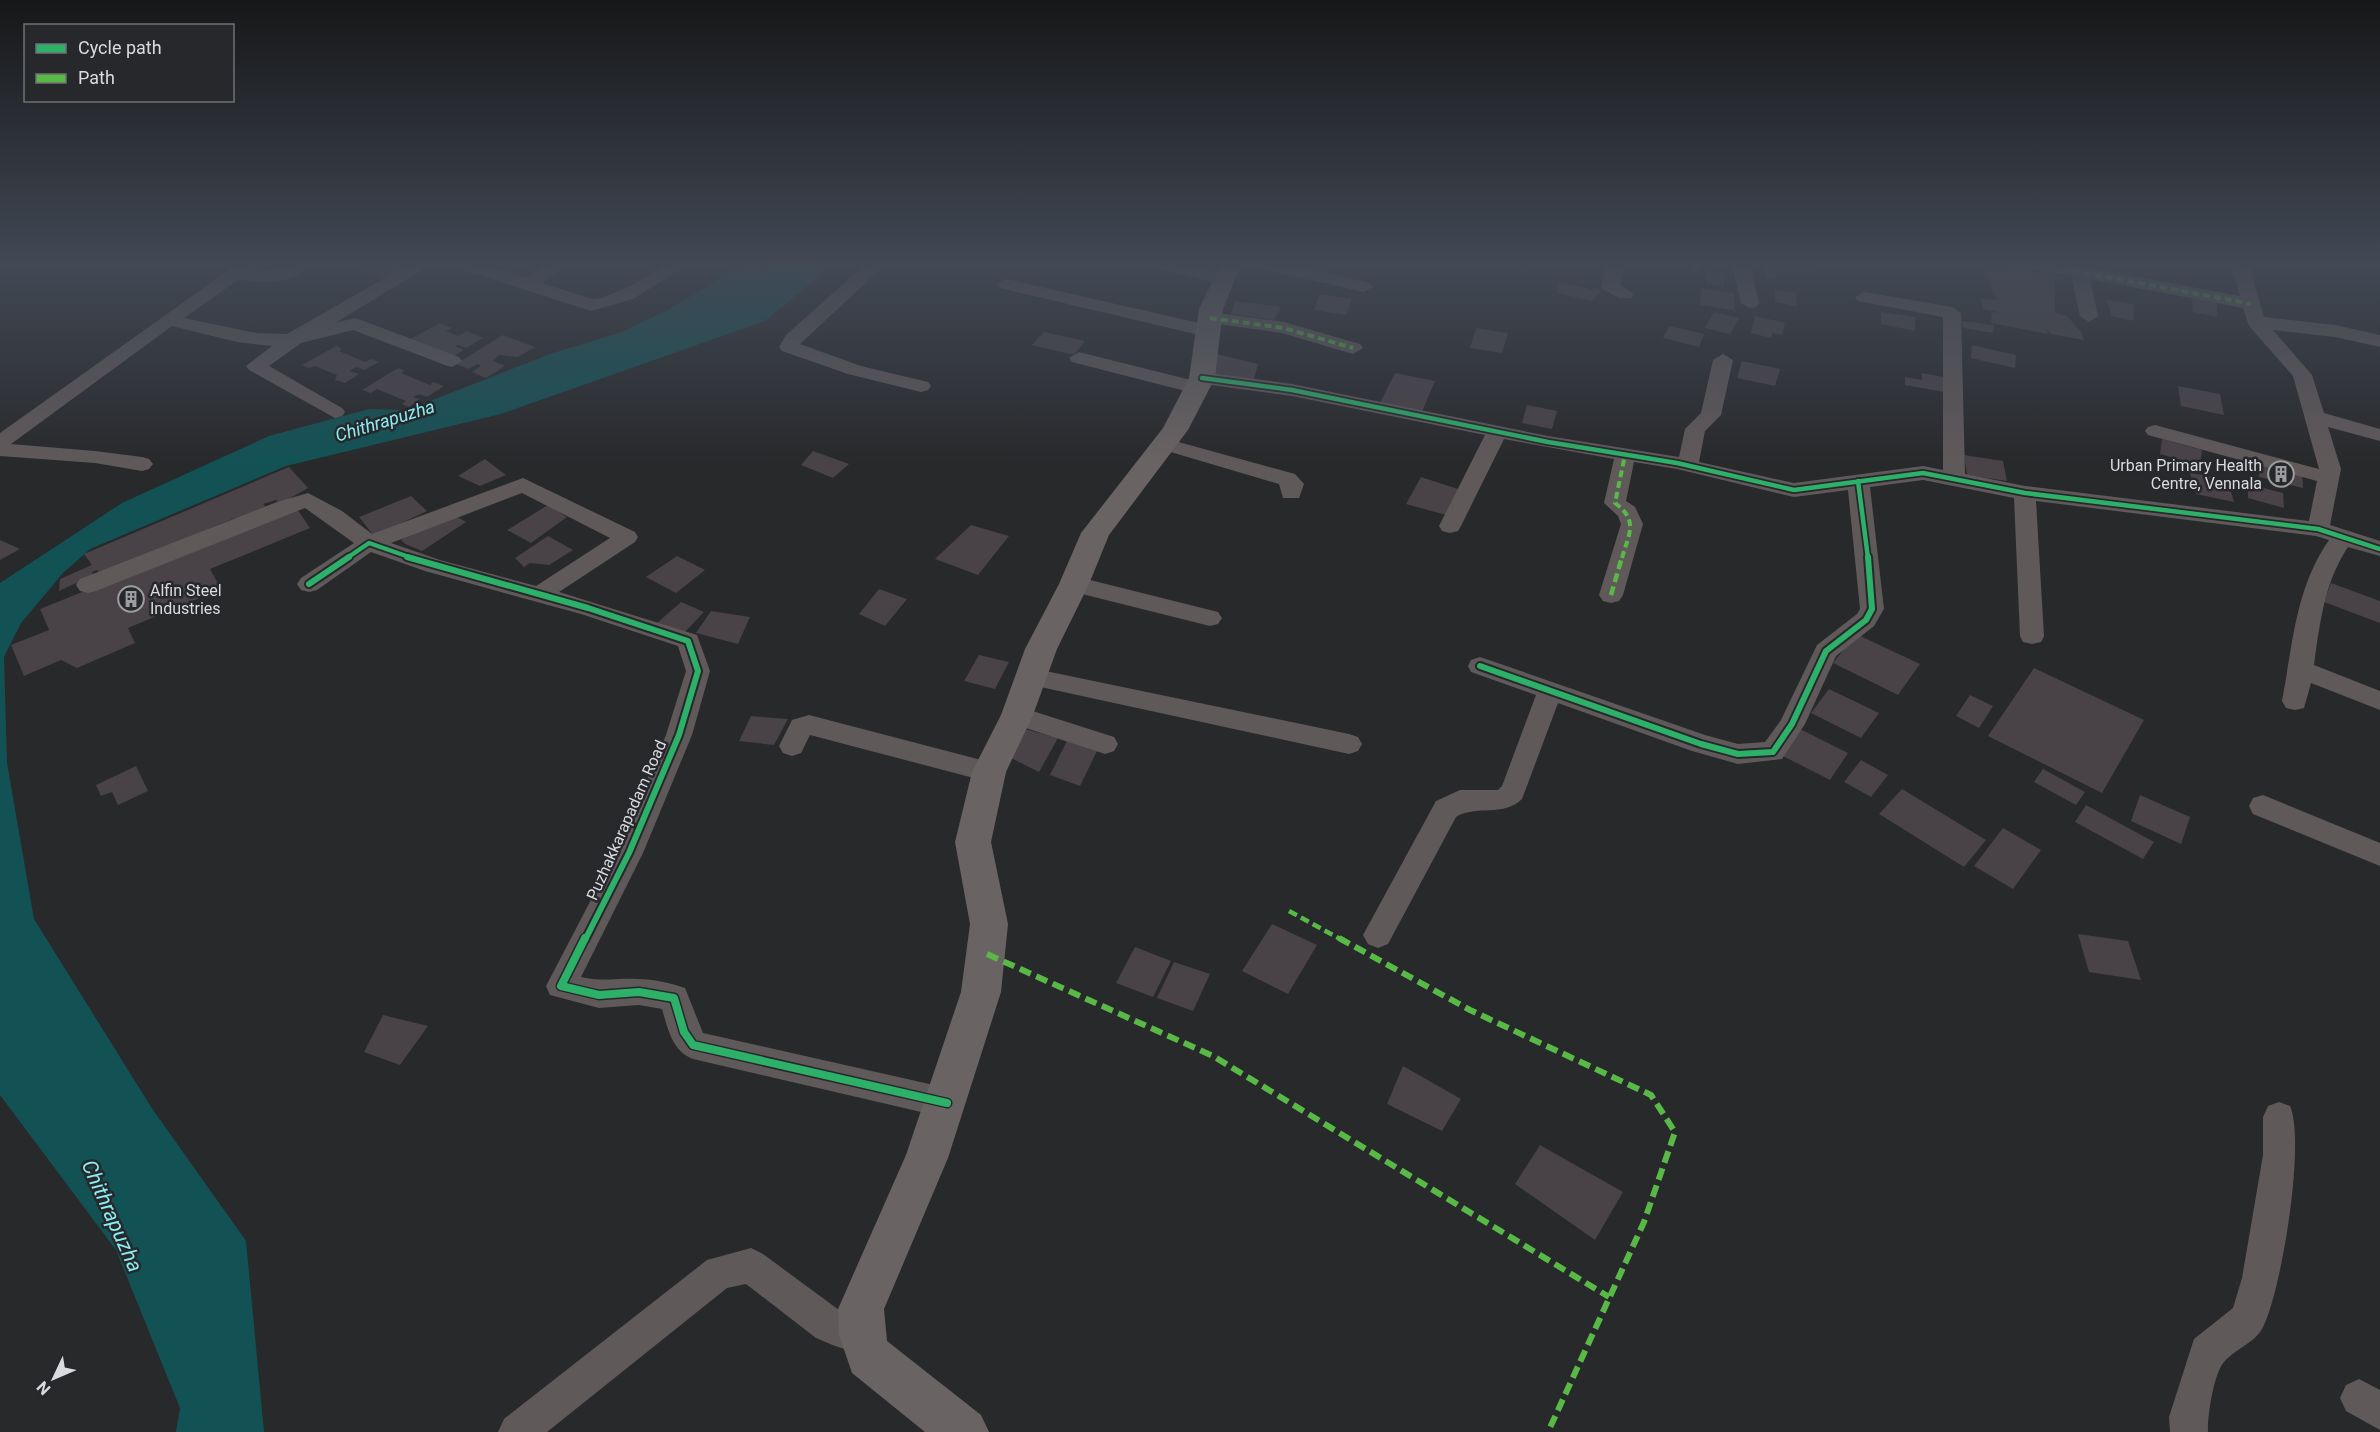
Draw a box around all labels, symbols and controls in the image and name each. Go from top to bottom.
legend [24,24,234,102]
text: Cycle path [78,37,162,58]
text: Path [78,67,115,88]
water label: Chithrapuzha [333,395,437,446]
place label: Urban Primary Health Centre, Vennala [2110,456,2262,493]
building icon: Urban Primary Health Centre, Vennala [2266,459,2296,489]
place label: Alfin Steel Industries [150,581,222,618]
building icon: Alfin Steel Industries [116,584,146,614]
street label: Puzhakkarapadam Road [583,737,670,903]
water label: Chithrapuzha [77,1156,147,1276]
north arrow [24,1348,84,1408]
text: N [33,1377,54,1399]

